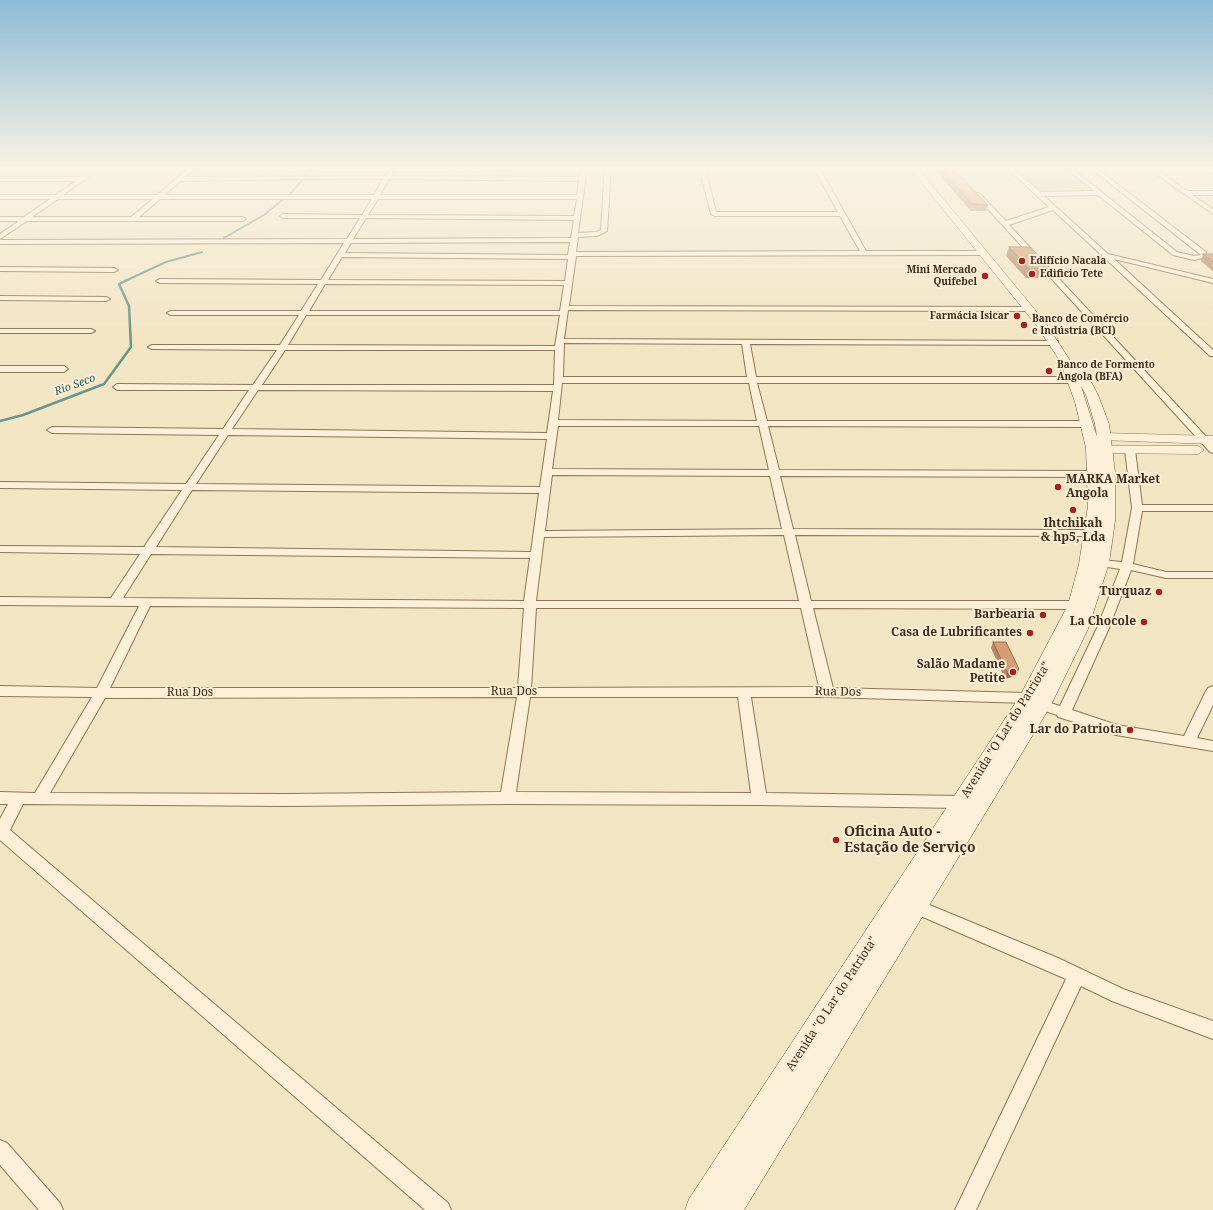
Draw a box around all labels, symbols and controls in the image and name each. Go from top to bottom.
place label: Edifício Nacala [1030,255,1106,267]
marker: Edifício Nacala [1017,256,1027,266]
place label: Mini Mercado Quifebel [907,264,977,288]
place label: Edificio Tete [1040,268,1103,280]
marker: Edificio Tete [1027,269,1037,279]
marker: Mini Mercado Quifebel [980,271,990,281]
place label: Farmácia Isicar [930,310,1009,322]
marker: Farmácia Isicar [1012,311,1022,321]
place label: Banco de Comércio e Indústria (BCI) [1032,313,1129,336]
marker: Banco de Comércio e Indústria (BCI) [1019,320,1029,330]
place label: Banco de Formento Angola (BFA) [1057,359,1155,382]
marker: Banco de Formento Angola (BFA) [1044,366,1054,376]
water label: Rio Seco [53,371,97,399]
place label: MARKA Market Angola [1066,473,1160,501]
marker: MARKA Market Angola [1053,482,1063,492]
marker: Ihtchikah & hp5, Lda [1068,505,1078,515]
place label: Ihtchikah & hp5, Lda [1041,517,1105,545]
place label: Turquaz [1100,585,1151,599]
marker: Turquaz [1154,587,1164,597]
place label: Barbearia [974,608,1035,622]
marker: Barbearia [1038,610,1048,620]
place label: La Chocole [1070,615,1136,629]
marker: La Chocole [1139,617,1149,627]
place label: Casa de Lubrificantes [891,626,1022,640]
marker: Casa de Lubrificantes [1025,628,1035,638]
place label: Salão Madame Petite [917,658,1005,686]
street label: Avenida "O Lar do Patriota" [958,659,1054,801]
marker: Salão Madame Petite [1008,667,1018,677]
street label: Rua Dos [815,684,861,700]
street label: Rua Dos [491,685,537,699]
street label: Rua Dos [167,686,213,700]
place label: Lar do Patriota [1030,723,1122,737]
marker: Lar do Patriota [1125,725,1135,735]
place label: Oficina Auto - Estação de Serviço [844,824,976,856]
marker: Oficina Auto - Estação de Serviço [831,835,841,845]
street label: Avenida "O Lar do Patriota" [783,934,881,1074]

